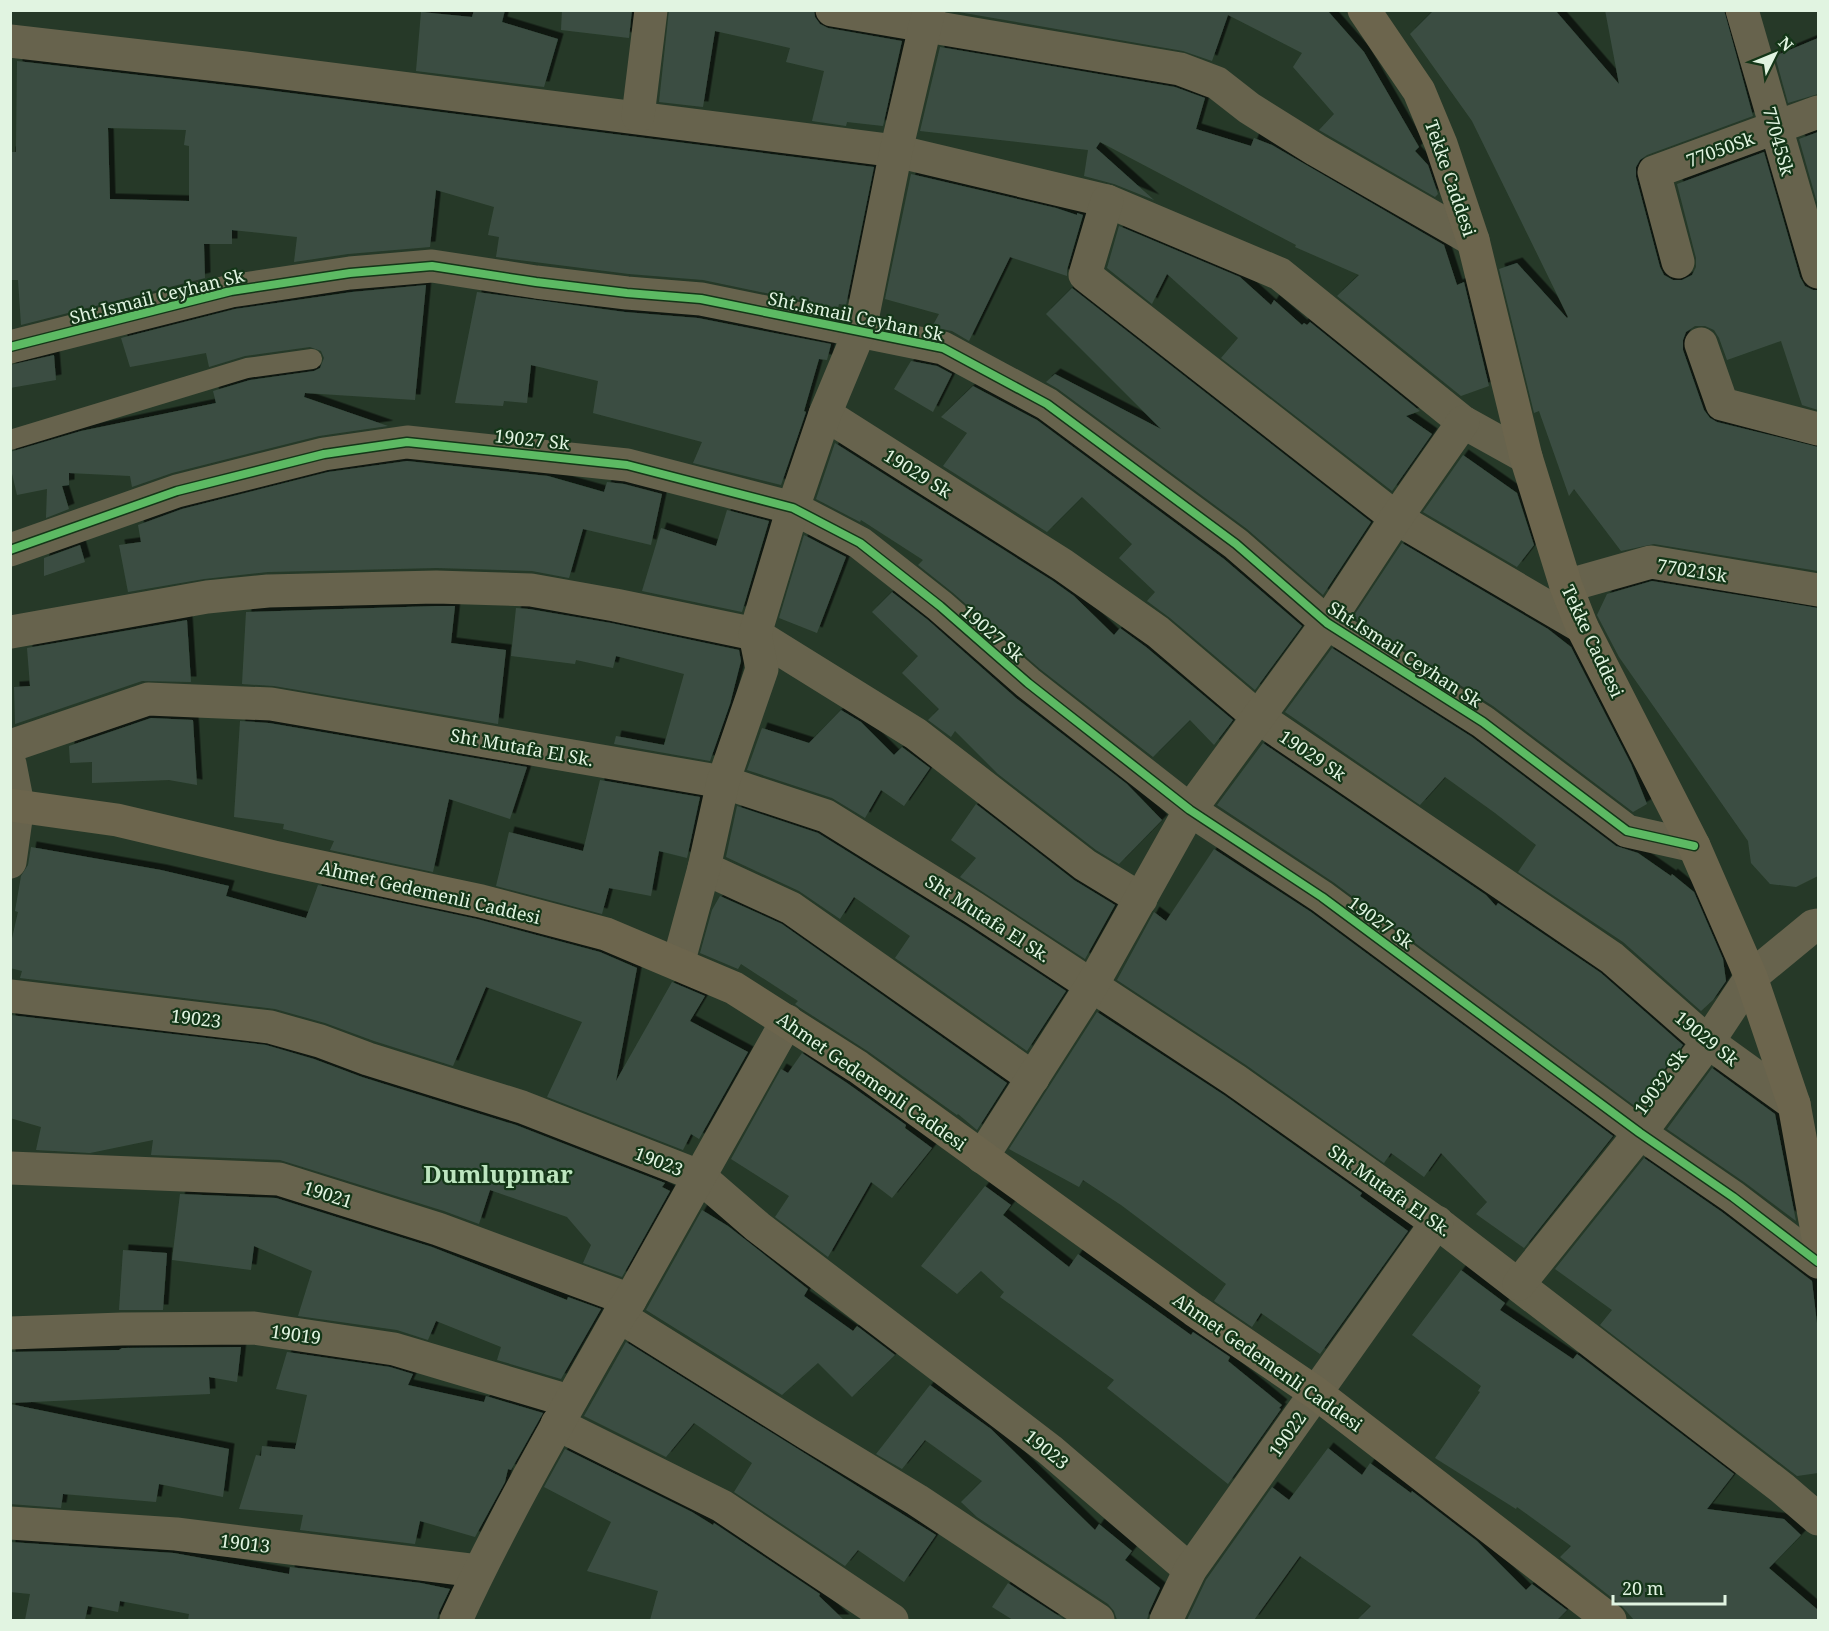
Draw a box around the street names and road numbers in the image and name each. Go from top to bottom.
street label: 77045Sk [1758,104,1800,179]
street label: Tekke Caddesi [1420,117,1482,240]
street label: 77050Sk [1683,125,1758,172]
street label: Sht.Ismail Ceyhan Sk [67,263,247,329]
street label: Sht.Ismail Ceyhan Sk [766,286,946,346]
street label: 19027 Sk [493,423,571,455]
street label: 19029 Sk [880,443,957,503]
street label: 77021Sk [1655,553,1729,587]
street label: Tekke Caddesi [1556,581,1630,701]
street label: Sht.Ismail Ceyhan Sk [1323,595,1487,713]
street label: 19027 Sk [957,599,1030,667]
street label: Sht Mutafa El Sk. [449,723,595,771]
street label: 19029 Sk [1275,724,1351,786]
street label: Ahmet Gedemenli Caddesi [317,855,543,929]
street label: Sht Mutafa El Sk. [921,869,1055,967]
street label: 19027 Sk [1343,890,1419,954]
street label: 19023 [170,1003,222,1033]
street label: 19029 Sk [1670,1005,1744,1071]
street label: Ahmet Gedemenli Caddesi [773,1006,972,1156]
street label: 19032 Sk [1628,1044,1692,1120]
street label: Sht Mutafa El Sk. [1324,1139,1456,1241]
street label: 19023 [631,1141,687,1181]
street label: 19021 [300,1175,356,1213]
street label: Ahmet Gedemenli Caddesi [1169,1287,1368,1437]
street label: 19019 [269,1319,323,1349]
street label: 19022 [1263,1407,1311,1461]
street label: 19023 [1020,1424,1074,1474]
street label: 19013 [219,1528,271,1558]

